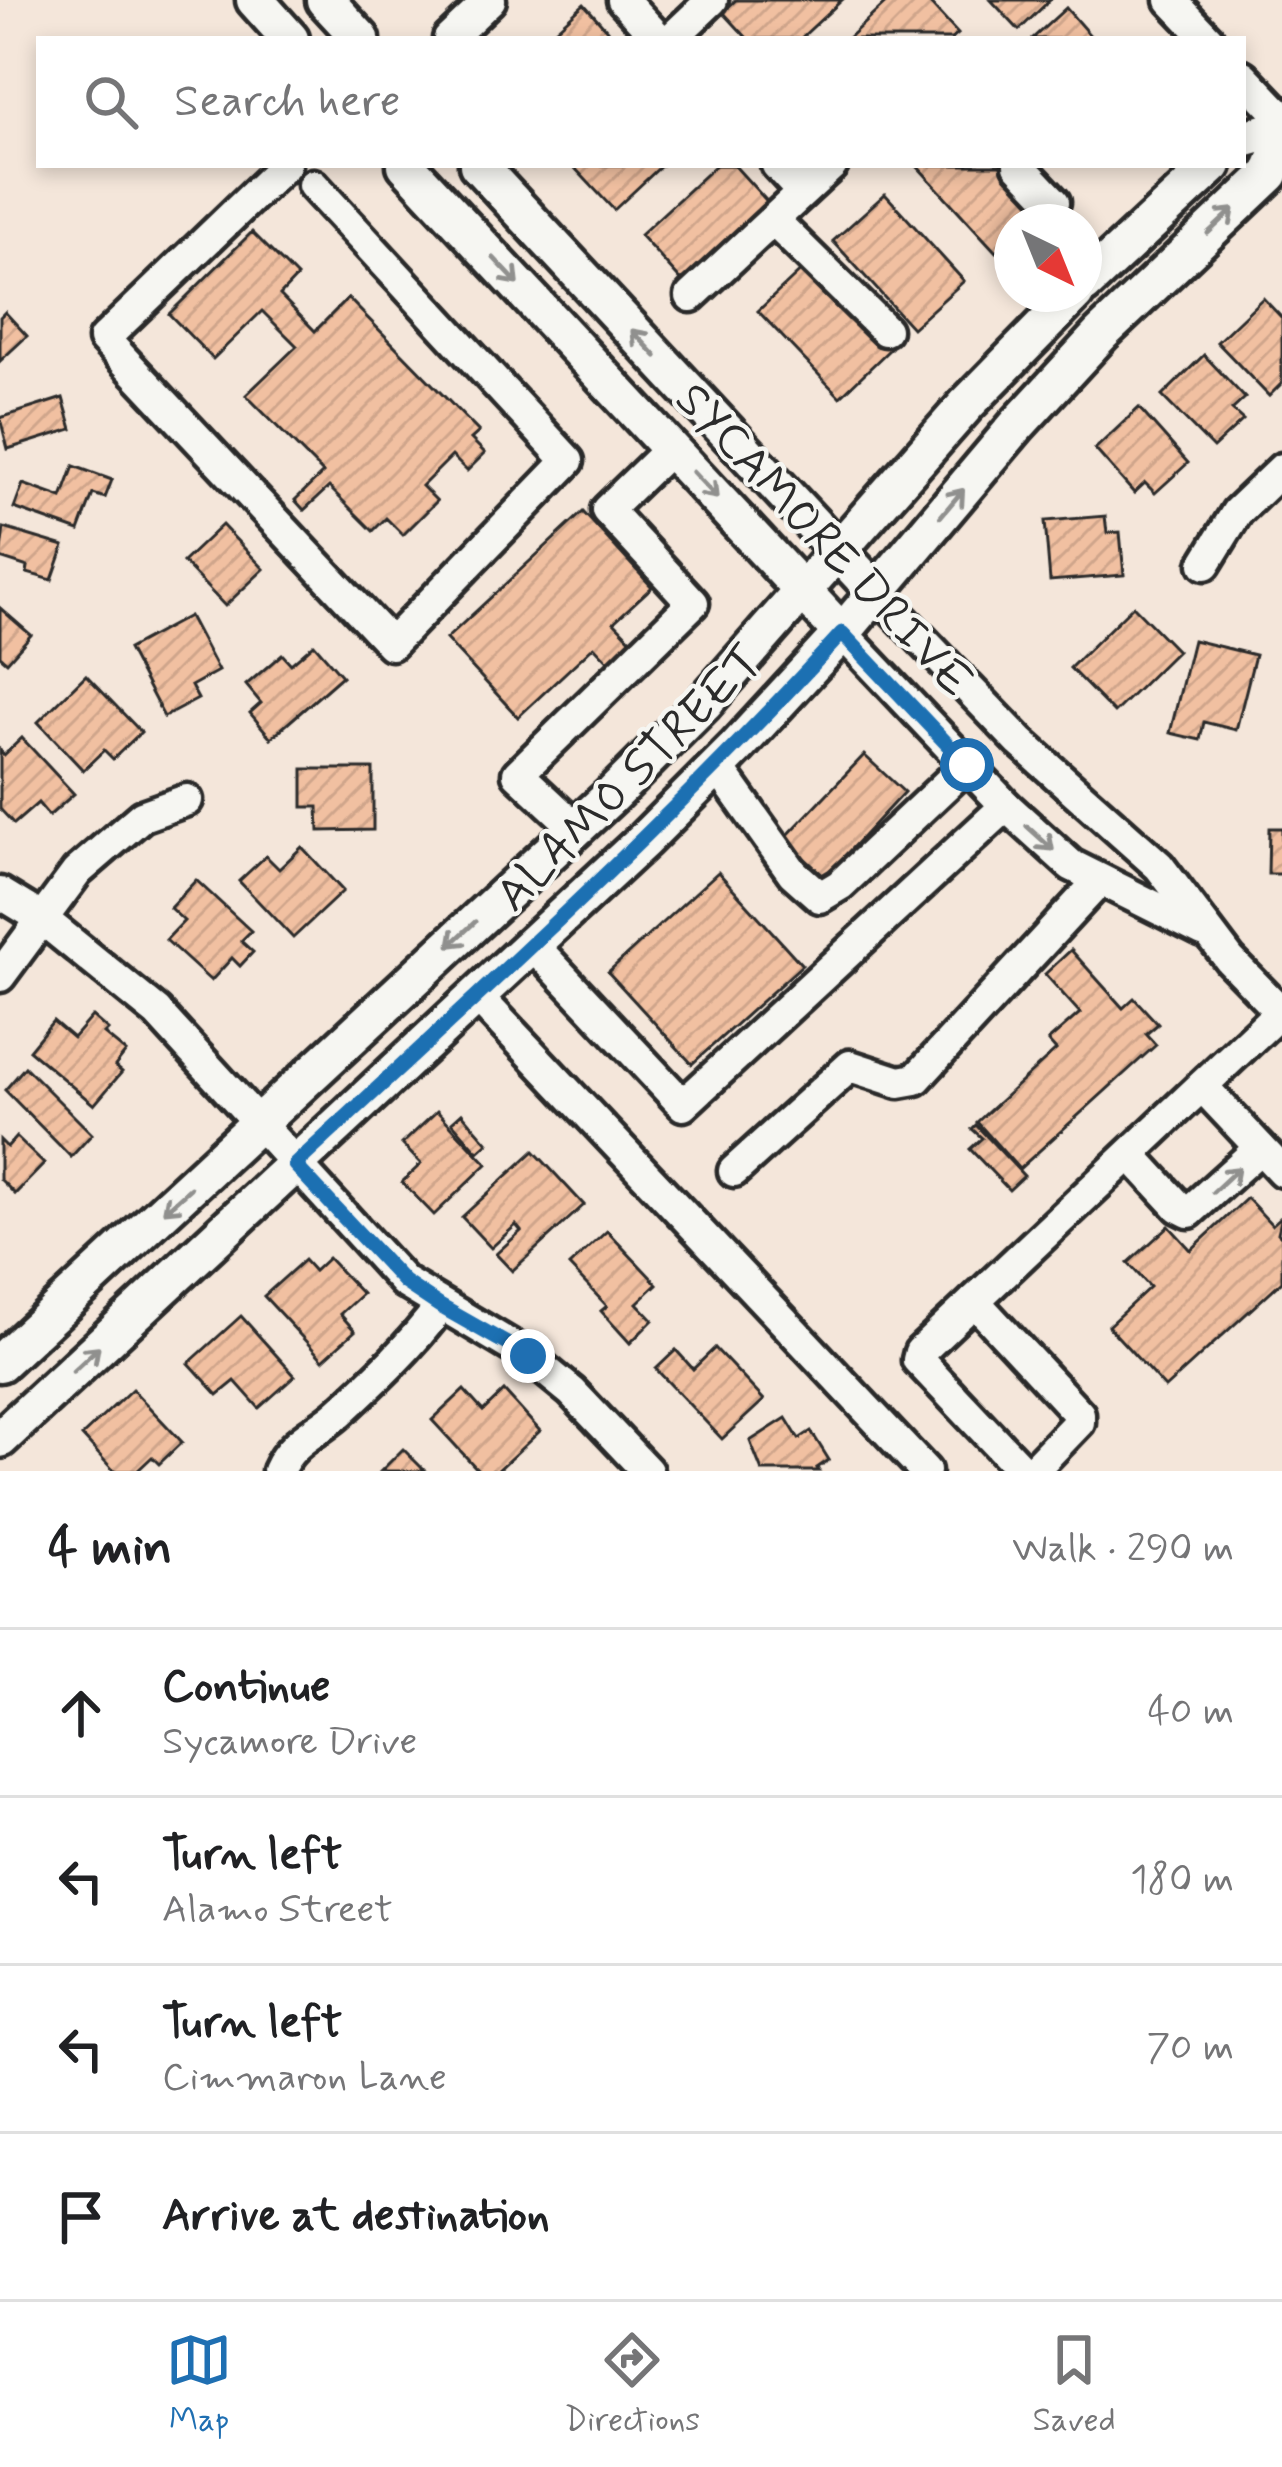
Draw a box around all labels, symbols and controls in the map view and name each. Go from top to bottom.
search box [36,36,1246,168]
icon: search [78,69,144,135]
text: Search here [174,73,401,132]
north arrow [994,204,1102,312]
one-way arrow [1205,208,1235,235]
one-way arrow [491,256,519,285]
one-way arrow [630,329,658,358]
street label: SYCAMORE DRIVE [660,370,986,712]
one-way arrow [691,469,718,499]
one-way arrow [938,488,965,519]
street label: ALAMO STREET [483,632,777,926]
route start [940,738,994,792]
one-way arrow [1024,824,1054,851]
one-way arrow [448,919,478,947]
one-way arrow [1210,1167,1240,1194]
one-way arrow [163,1185,193,1213]
route end [501,1329,555,1383]
one-way arrow [70,1346,100,1373]
text: 4 min [48,1516,172,1582]
text: Walk · 290 m [1012,1524,1234,1575]
text: Continue [162,1658,330,1717]
icon: ahead [48,1680,114,1746]
text: 40 m [1147,1687,1234,1738]
text: Sycamore Drive [162,1717,417,1768]
text: Turn left [162,1826,342,1885]
icon: left [48,1848,114,1914]
text: 180 m [1130,1855,1234,1906]
text: Alamo Street [162,1885,393,1936]
text: Turn left [162,1994,342,2053]
icon: left [48,2016,114,2082]
text: 70 m [1146,2023,1234,2074]
text: Cimmaron Lane [162,2053,447,2104]
icon: arrive [48,2184,114,2250]
text: Arrive at destination [162,2187,550,2246]
tab: Map [166,2327,232,2443]
tab: Directions [564,2327,700,2443]
tab: Saved [1032,2327,1116,2443]

